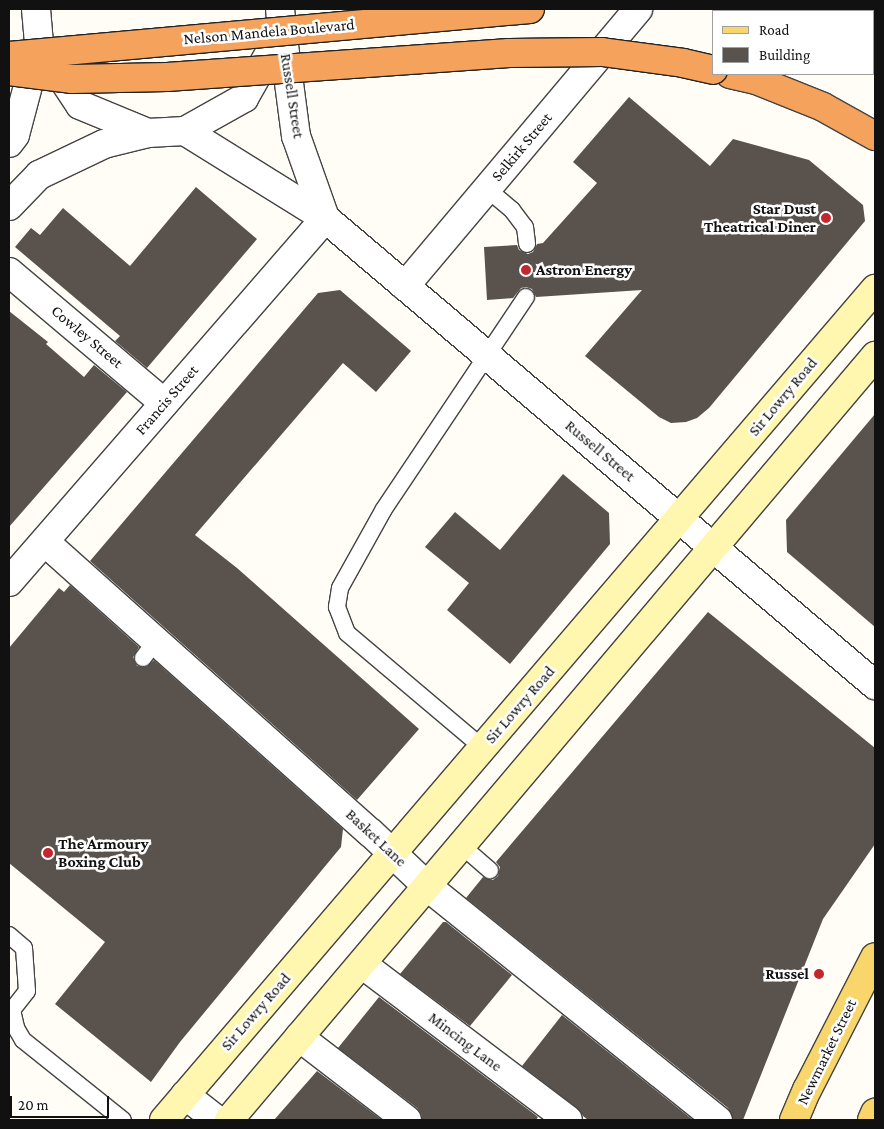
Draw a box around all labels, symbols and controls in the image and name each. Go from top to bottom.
legend [712,10,874,75]
street label: Nelson Mandela Boulevard [183,15,355,49]
text: Road [759,22,789,38]
text: Building [759,47,810,63]
street label: Russell Street [276,52,308,140]
street label: Selkirk Street [488,109,556,185]
place label: Star Dust Theatrical Diner [704,199,816,237]
marker: Star Dust Theatrical Diner [820,212,832,224]
place label: Astron Energy [536,260,632,280]
marker: Astron Energy [520,264,532,276]
street label: Cowley Street [47,301,127,373]
street label: Sir Lowry Road [745,354,821,440]
street label: Francis Street [131,361,203,439]
street label: Russell Street [561,416,639,486]
street label: Sir Lowry Road [481,662,559,748]
street label: Basket Lane [342,805,410,871]
place label: The Armoury Boxing Club [58,834,148,872]
marker: The Armoury Boxing Club [42,847,54,859]
place label: Russel [765,964,809,984]
marker: Russel [813,968,825,980]
street label: Sir Lowry Road [217,969,295,1055]
street label: Newmarket Street [793,996,861,1108]
street label: Mincing Lane [424,1008,506,1076]
scale bar [12,1086,111,1118]
text: 20 m [18,1097,49,1113]

